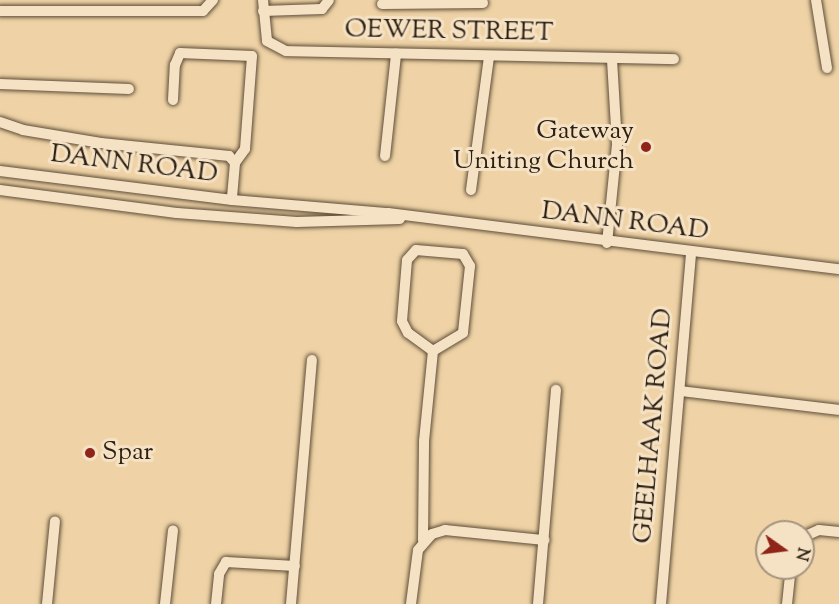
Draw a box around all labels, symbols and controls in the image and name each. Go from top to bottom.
street label: OEWER STREET [344,15,554,49]
place label: Gateway Uniting Church [453,116,634,178]
street label: DANN ROAD [49,139,219,191]
marker: Gateway Uniting Church [639,140,653,154]
street label: DANN ROAD [540,196,710,248]
street label: GEELHAAK ROAD [628,307,680,545]
place label: Spar [102,437,153,469]
marker: Spar [83,446,97,460]
north arrow [755,520,815,580]
text: N [788,545,814,563]

